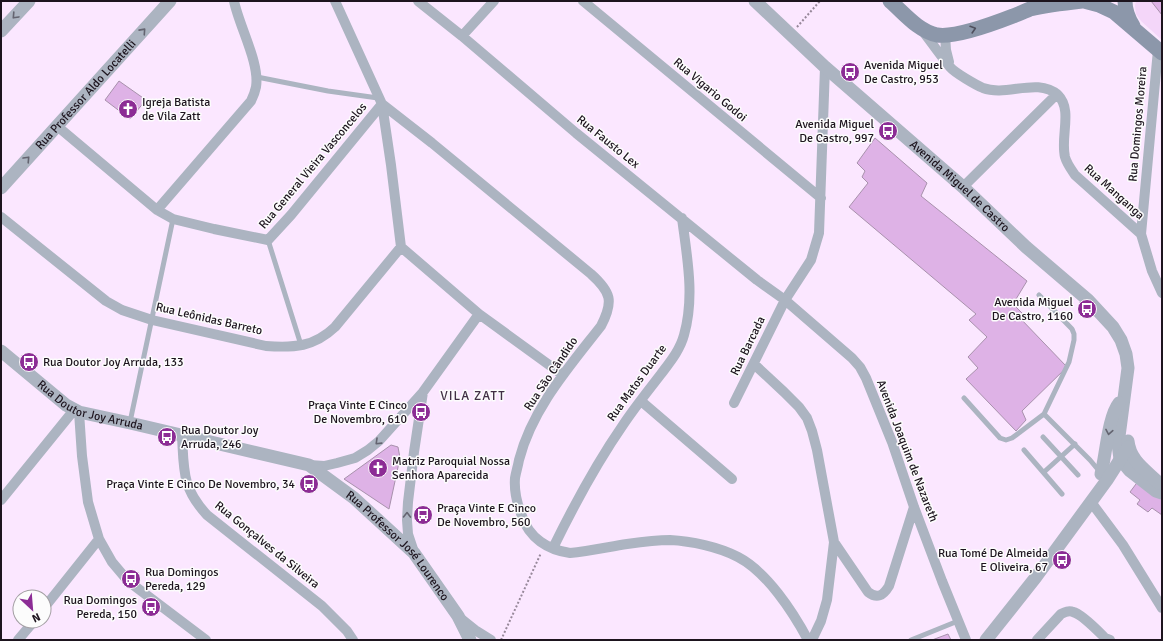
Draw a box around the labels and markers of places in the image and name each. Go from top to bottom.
place label: Avenida Miguel De Castro, 953 [864,58,943,87]
bus stop icon: Avenida Miguel De Castro, 953 [839,61,861,83]
place label: Igreja Batista de Vila Zatt [142,95,210,124]
church icon: Igreja Batista de Vila Zatt [117,98,139,120]
place label: Avenida Miguel De Castro, 997 [795,117,874,146]
bus stop icon: Avenida Miguel De Castro, 997 [877,120,899,142]
place label: Avenida Miguel De Castro, 1160 [992,295,1073,324]
bus stop icon: Avenida Miguel De Castro, 1160 [1076,298,1098,320]
bus stop icon: Rua Doutor Joy Arruda, 133 [18,351,40,373]
place label: Rua Doutor Joy Arruda, 133 [43,355,183,370]
place label: Praça Vinte E Cinco De Novembro, 610 [308,398,407,427]
bus stop icon: Praça Vinte E Cinco De Novembro, 610 [410,401,432,423]
place label: Rua Doutor Joy Arruda, 246 [181,423,259,452]
bus stop icon: Rua Doutor Joy Arruda, 246 [156,426,178,448]
place label: Matriz Paroquial Nossa Senhora Aparecida [392,454,510,483]
church icon: Matriz Paroquial Nossa Senhora Aparecida [367,457,389,479]
bus stop icon: Praça Vinte E Cinco De Novembro, 34 [298,473,320,495]
place label: Praça Vinte E Cinco De Novembro, 34 [106,477,296,492]
place label: Praça Vinte E Cinco De Novembro, 560 [437,501,536,530]
bus stop icon: Praça Vinte E Cinco De Novembro, 560 [412,504,434,526]
place label: Rua Tomé De Almeida E Oliveira, 67 [938,546,1048,575]
bus stop icon: Rua Tomé De Almeida E Oliveira, 67 [1051,549,1073,571]
place label: Rua Domingos Pereda, 129 [145,565,218,594]
bus stop icon: Rua Domingos Pereda, 129 [120,568,142,590]
place label: Rua Domingos Pereda, 150 [64,593,137,622]
bus stop icon: Rua Domingos Pereda, 150 [140,596,162,618]

